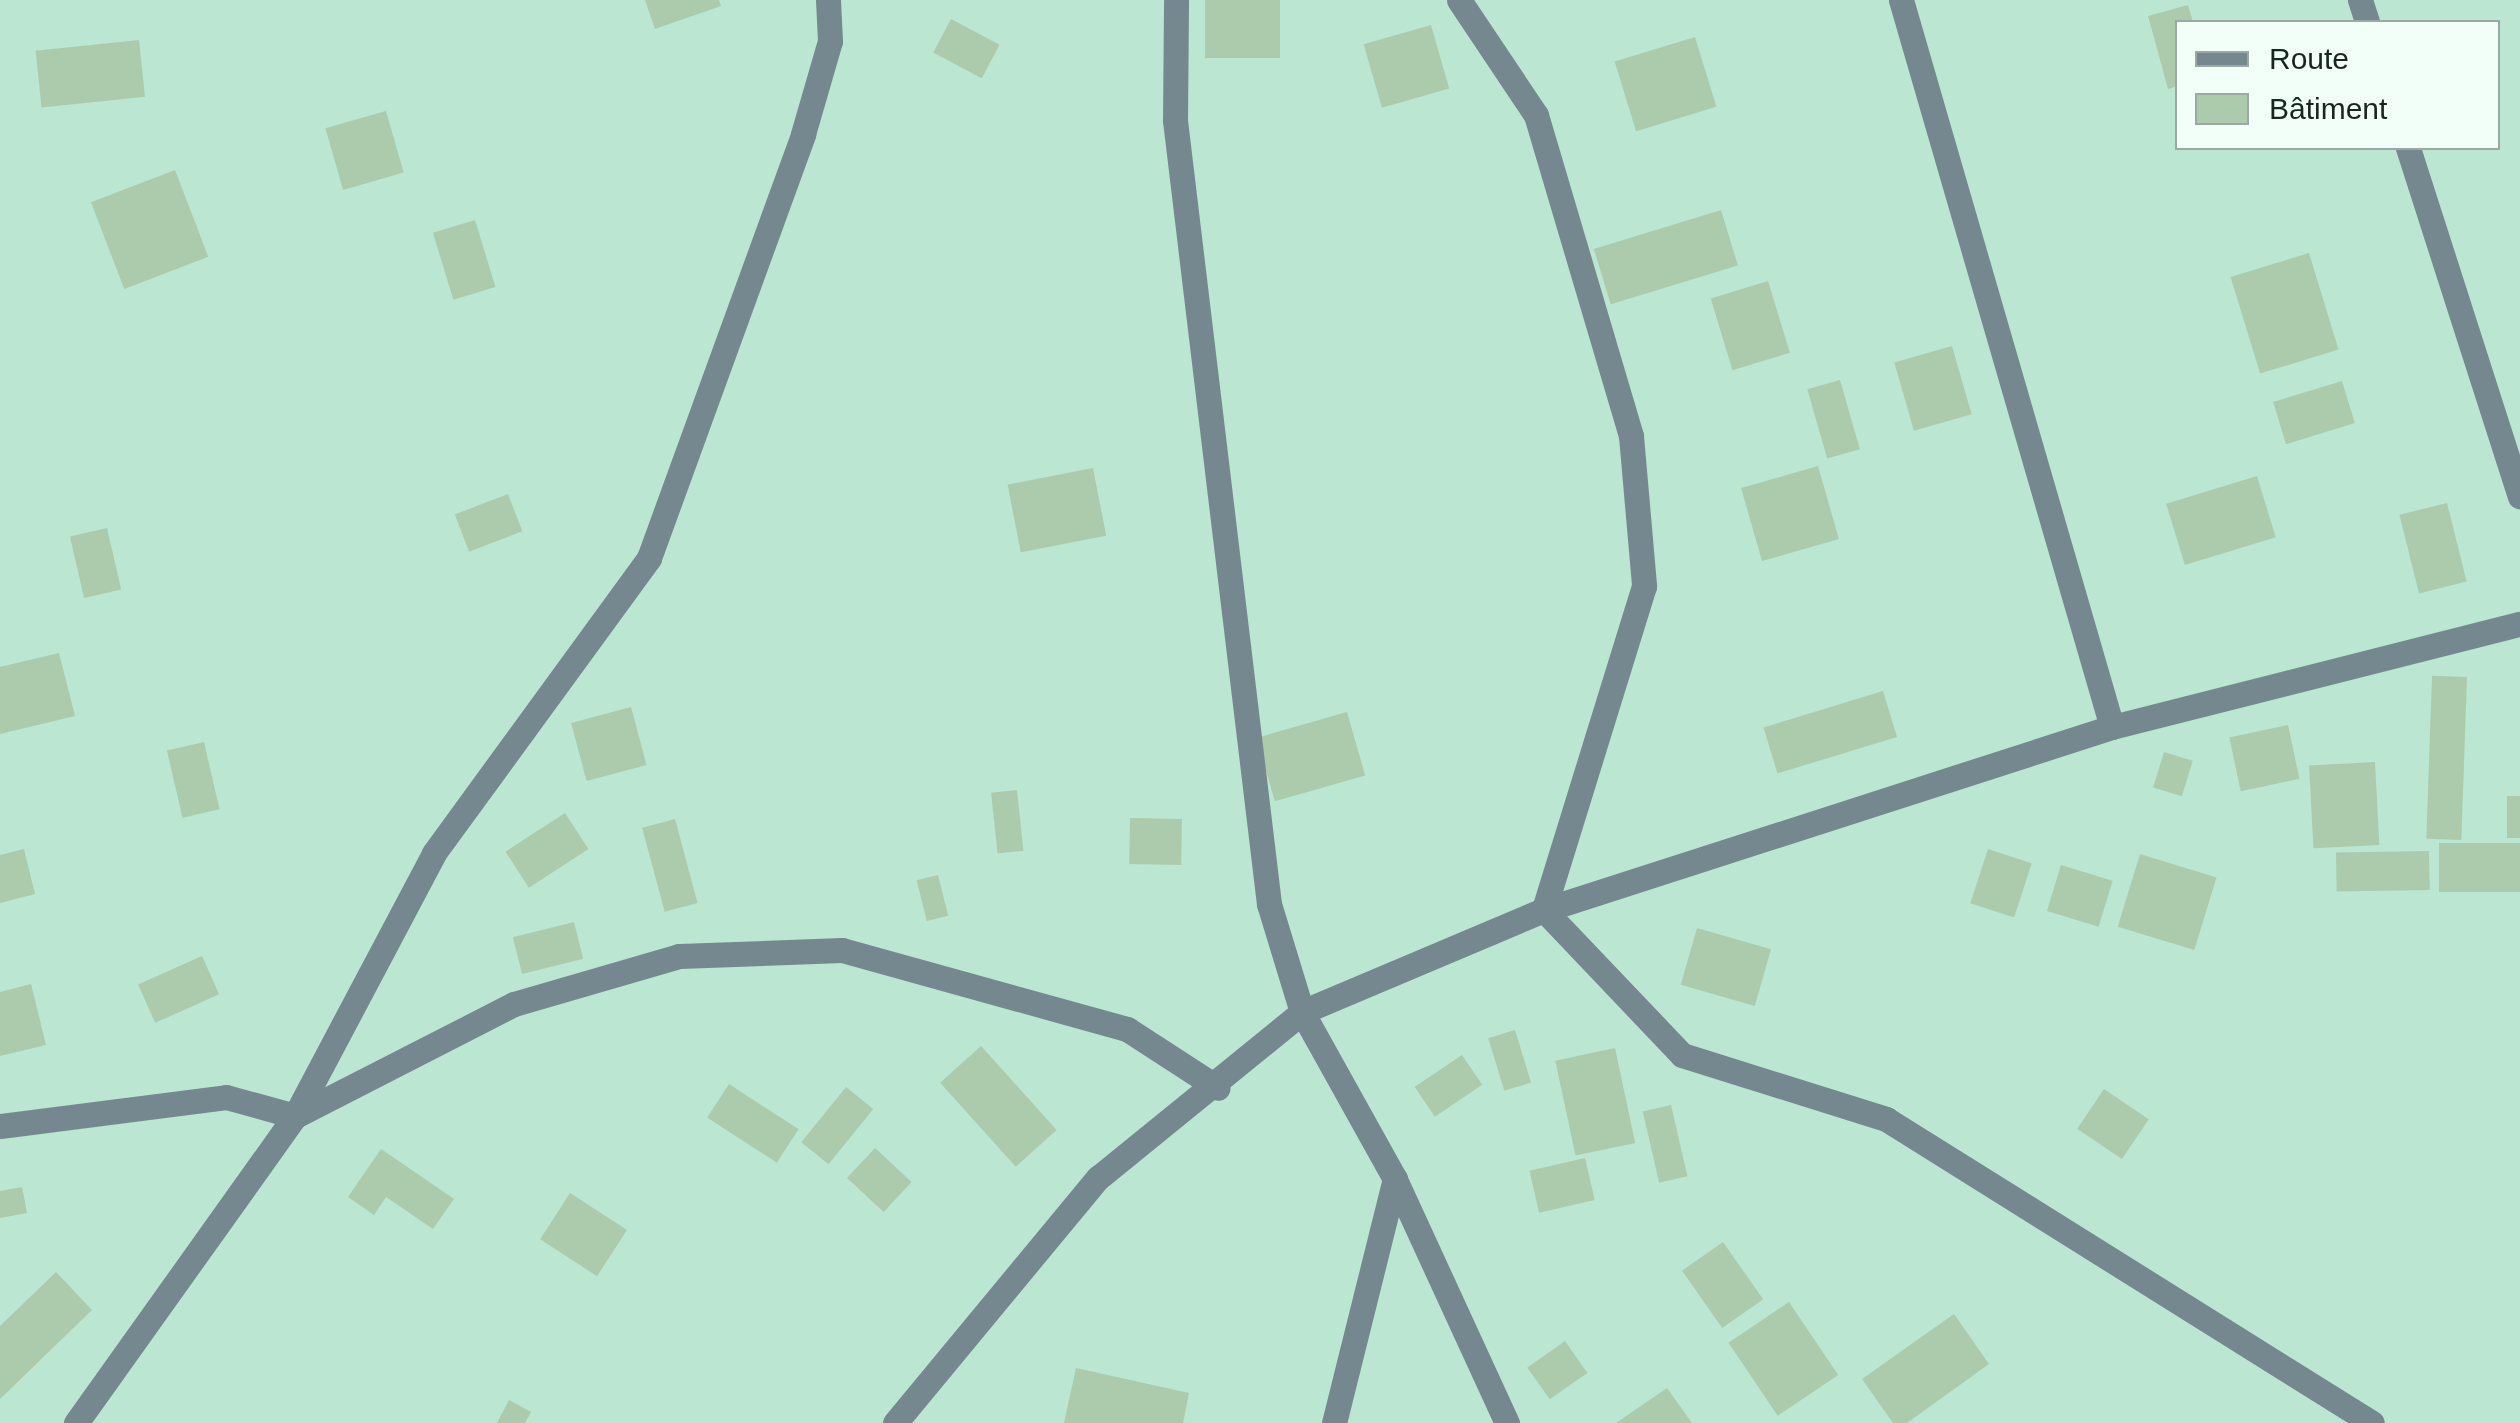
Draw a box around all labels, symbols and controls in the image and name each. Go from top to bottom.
legend [2175,20,2500,150]
text: Route [2269,42,2349,75]
text: Bâtiment [2269,92,2387,125]

